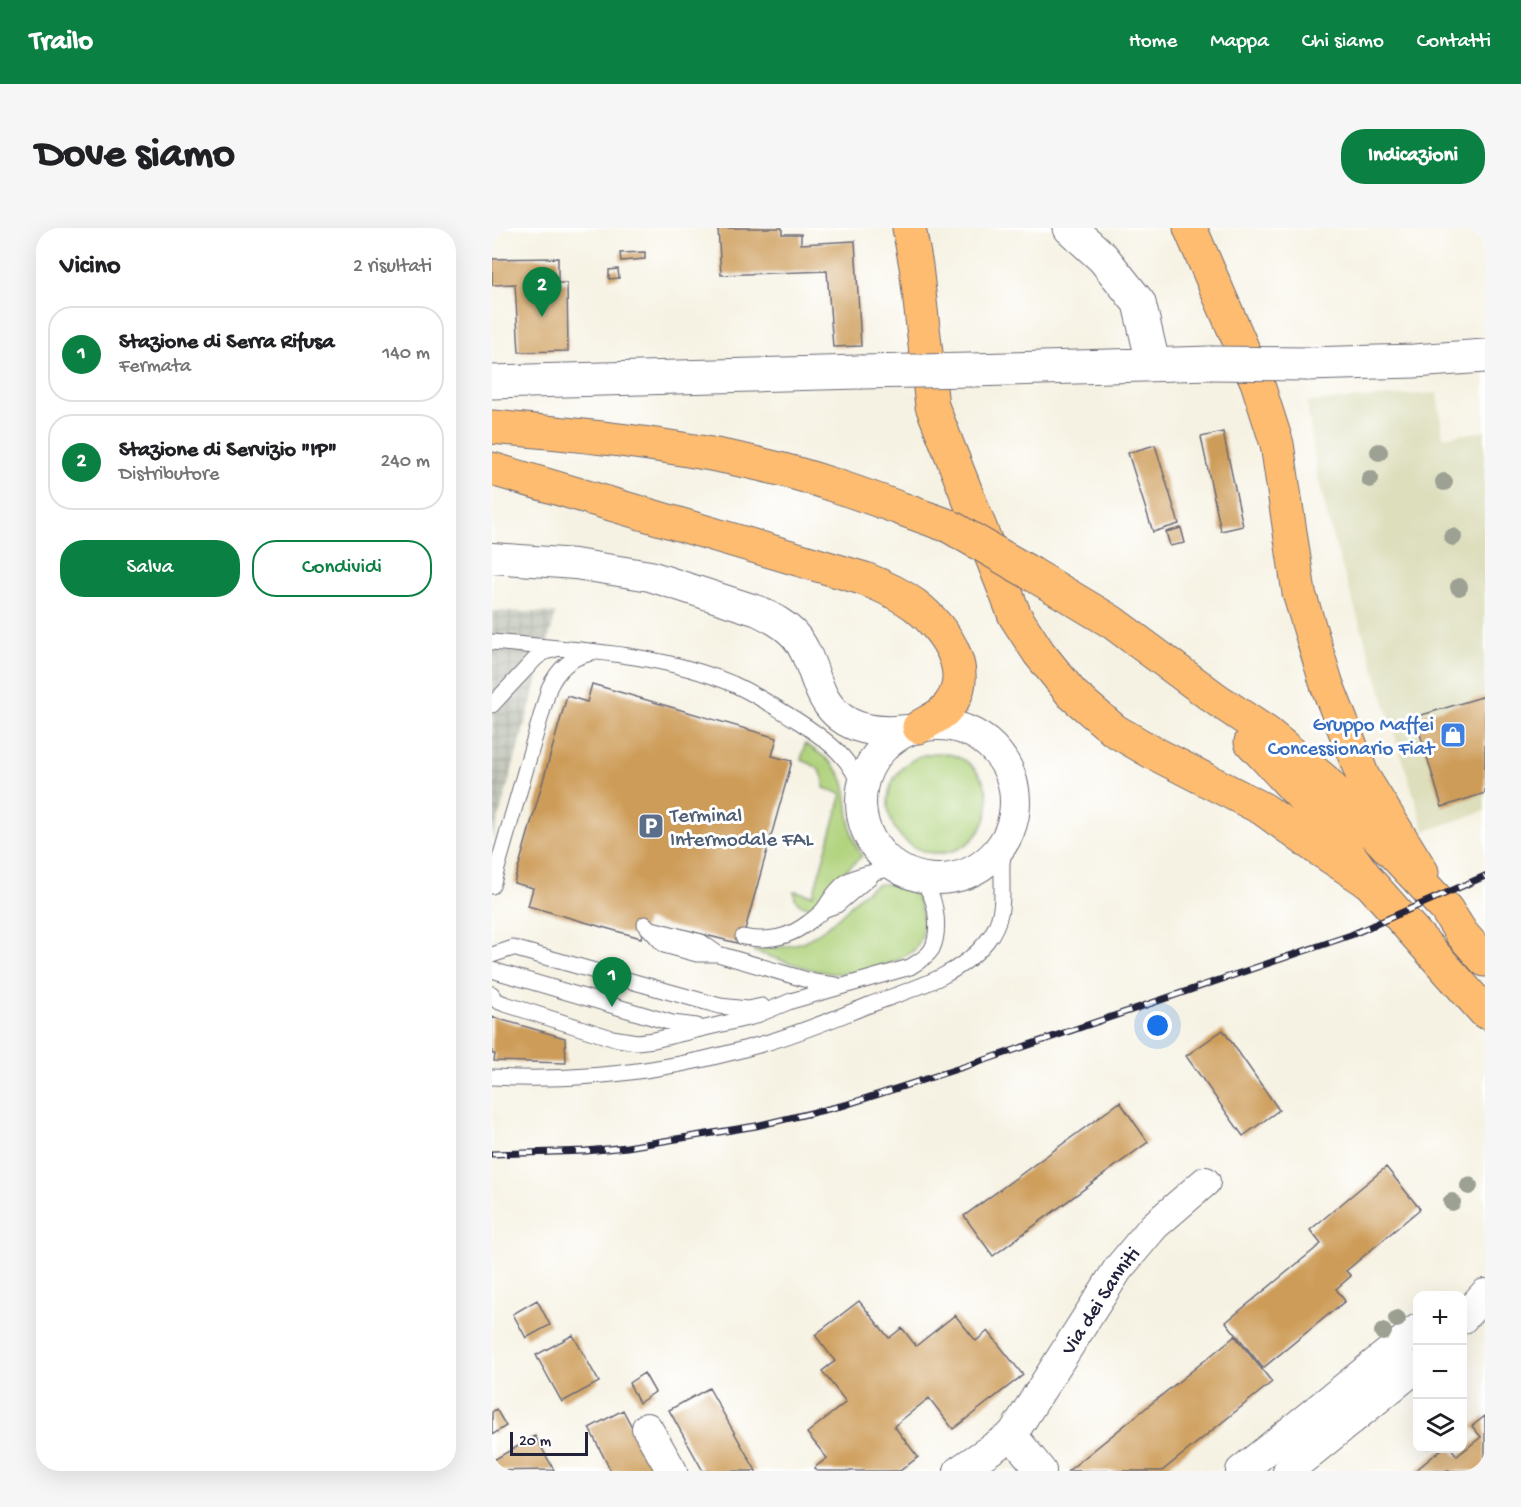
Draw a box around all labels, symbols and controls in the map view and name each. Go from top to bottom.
text: Trailo [30,26,93,59]
text: Home [1129,30,1177,55]
text: Mappa [1210,30,1269,55]
text: Chi siamo [1302,30,1384,55]
text: Contatti [1417,30,1491,55]
button: Indicazioni [1341,129,1485,184]
text: Dove siamo [36,132,235,181]
text: Vicino [60,252,120,283]
text: 2 risultati [353,256,432,279]
pin: 2 [523,268,562,317]
text: Stazione di Serra Rifusa [119,330,334,356]
text: 1 [77,343,86,366]
text: 140 m [382,343,430,366]
text: Fermata [119,356,191,379]
text: Stazione di Servizio "IP" [119,438,337,464]
text: 2 [77,451,86,474]
text: 240 m [380,451,430,474]
text: Distributore [119,464,219,487]
button: Salva [60,540,240,597]
button: Condividi [252,540,432,597]
place label: Gruppo Maffei Concessionario Fiat [1268,714,1436,763]
shop icon: Gruppo Maffei Concessionario Fiat [1438,720,1468,750]
place label: Terminal Intermodale FAL [669,805,814,854]
parking icon: Terminal Intermodale FAL [636,811,666,841]
pin: 1 [592,958,632,1007]
your location [1143,1011,1172,1040]
street label: Via dei Sanniti [1057,1243,1147,1361]
map controls [1413,1291,1467,1453]
button: + [1413,1291,1467,1345]
button: − [1413,1345,1467,1399]
button: layers [1413,1399,1467,1453]
scale bar [510,1429,588,1456]
text: 20 m [519,1433,551,1452]

